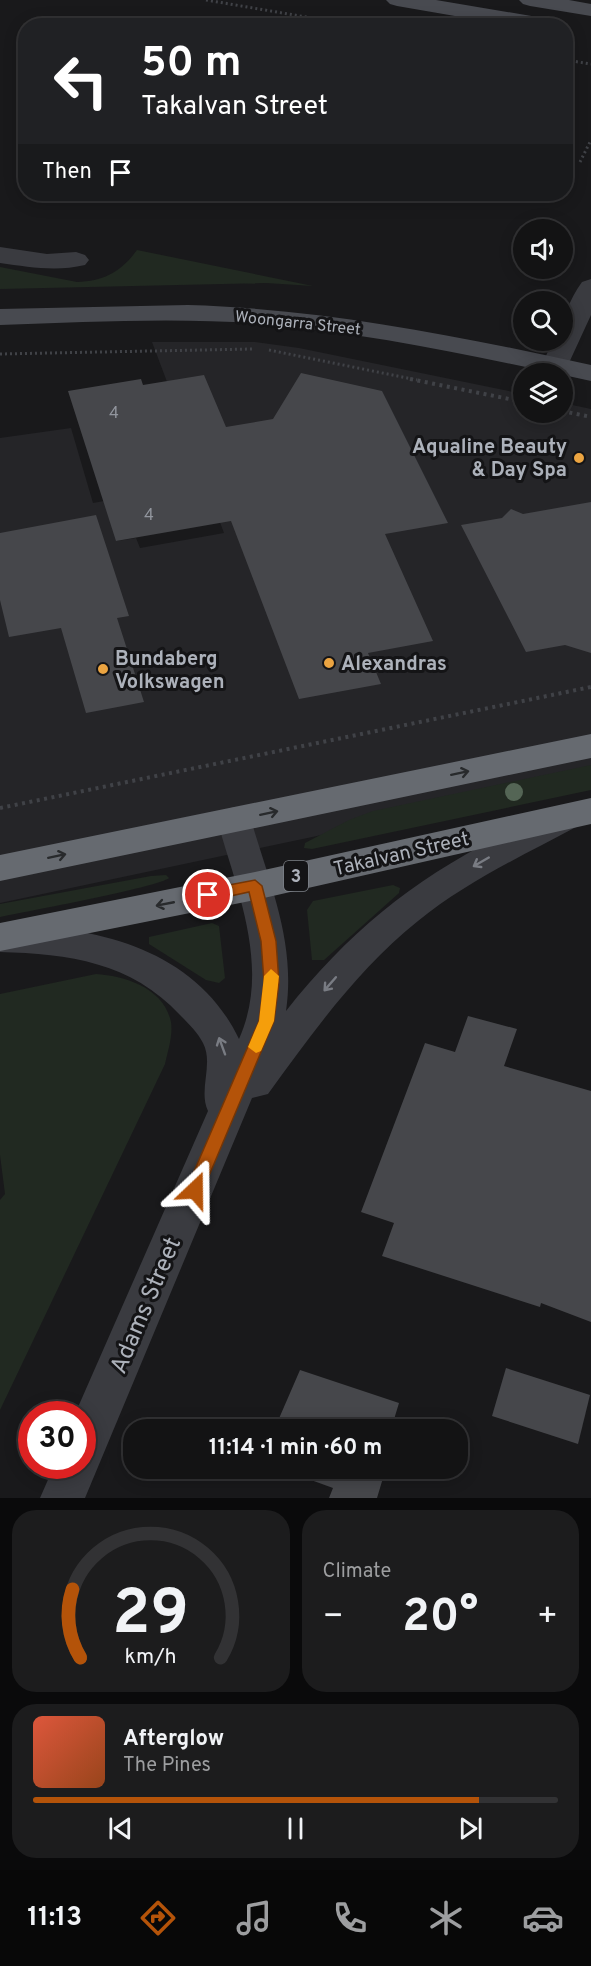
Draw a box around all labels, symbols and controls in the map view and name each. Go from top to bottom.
text: 50 m [141,38,242,91]
icon: left [42,42,120,120]
text: Takalvan Street [141,90,328,124]
icon: arrive [104,156,137,189]
text: Then [42,159,92,186]
map controls [513,219,573,423]
button: sound [513,219,573,279]
button: search [513,291,573,351]
street label: Woongarra Street [234,307,362,341]
button: layers [513,363,573,423]
house number: 4 [109,404,119,424]
place label: Aqualine Beauty & Day Spa [412,435,567,484]
marker: Aqualine Beauty & Day Spa [572,451,586,465]
house number: 4 [144,506,154,526]
place label: Bundaberg Volkswagen [115,647,225,696]
place label: Alexandras [341,652,447,678]
marker: Alexandras [322,656,336,670]
marker: Bundaberg Volkswagen [96,662,110,676]
one-way arrow [449,767,469,778]
one-way arrow [259,807,278,818]
street label: Takalvan Street [331,827,472,883]
one-way arrow [47,850,67,861]
one-way arrow [473,856,490,868]
road number: 3 [284,861,308,891]
pin [182,869,233,920]
icon: arrive [191,878,224,911]
one-way arrow [155,899,175,910]
one-way arrow [323,976,337,991]
one-way arrow [215,1037,226,1055]
position arrow [163,1158,227,1222]
street label: Adams Street [105,1233,189,1379]
speed limit sign: 30 [18,1401,96,1479]
text: 11:14 · 1 min · 60 m [209,1435,382,1462]
text: Climate [323,1559,391,1585]
text: 29 [112,1577,189,1656]
text: 20° [402,1590,478,1647]
text: − [323,1597,344,1639]
text: + [537,1597,558,1639]
text: km/h [125,1644,177,1671]
text: Afterglow [123,1726,224,1753]
text: The Pines [123,1753,211,1779]
icon: previous [104,1812,137,1845]
icon: pause [279,1812,312,1845]
icon: next [454,1812,487,1845]
icon: directions [137,1897,179,1939]
icon: music [233,1897,275,1939]
icon: phone [329,1897,371,1939]
icon: climate [425,1897,467,1939]
icon: car [522,1897,564,1939]
text: 11:13 [27,1901,82,1935]

